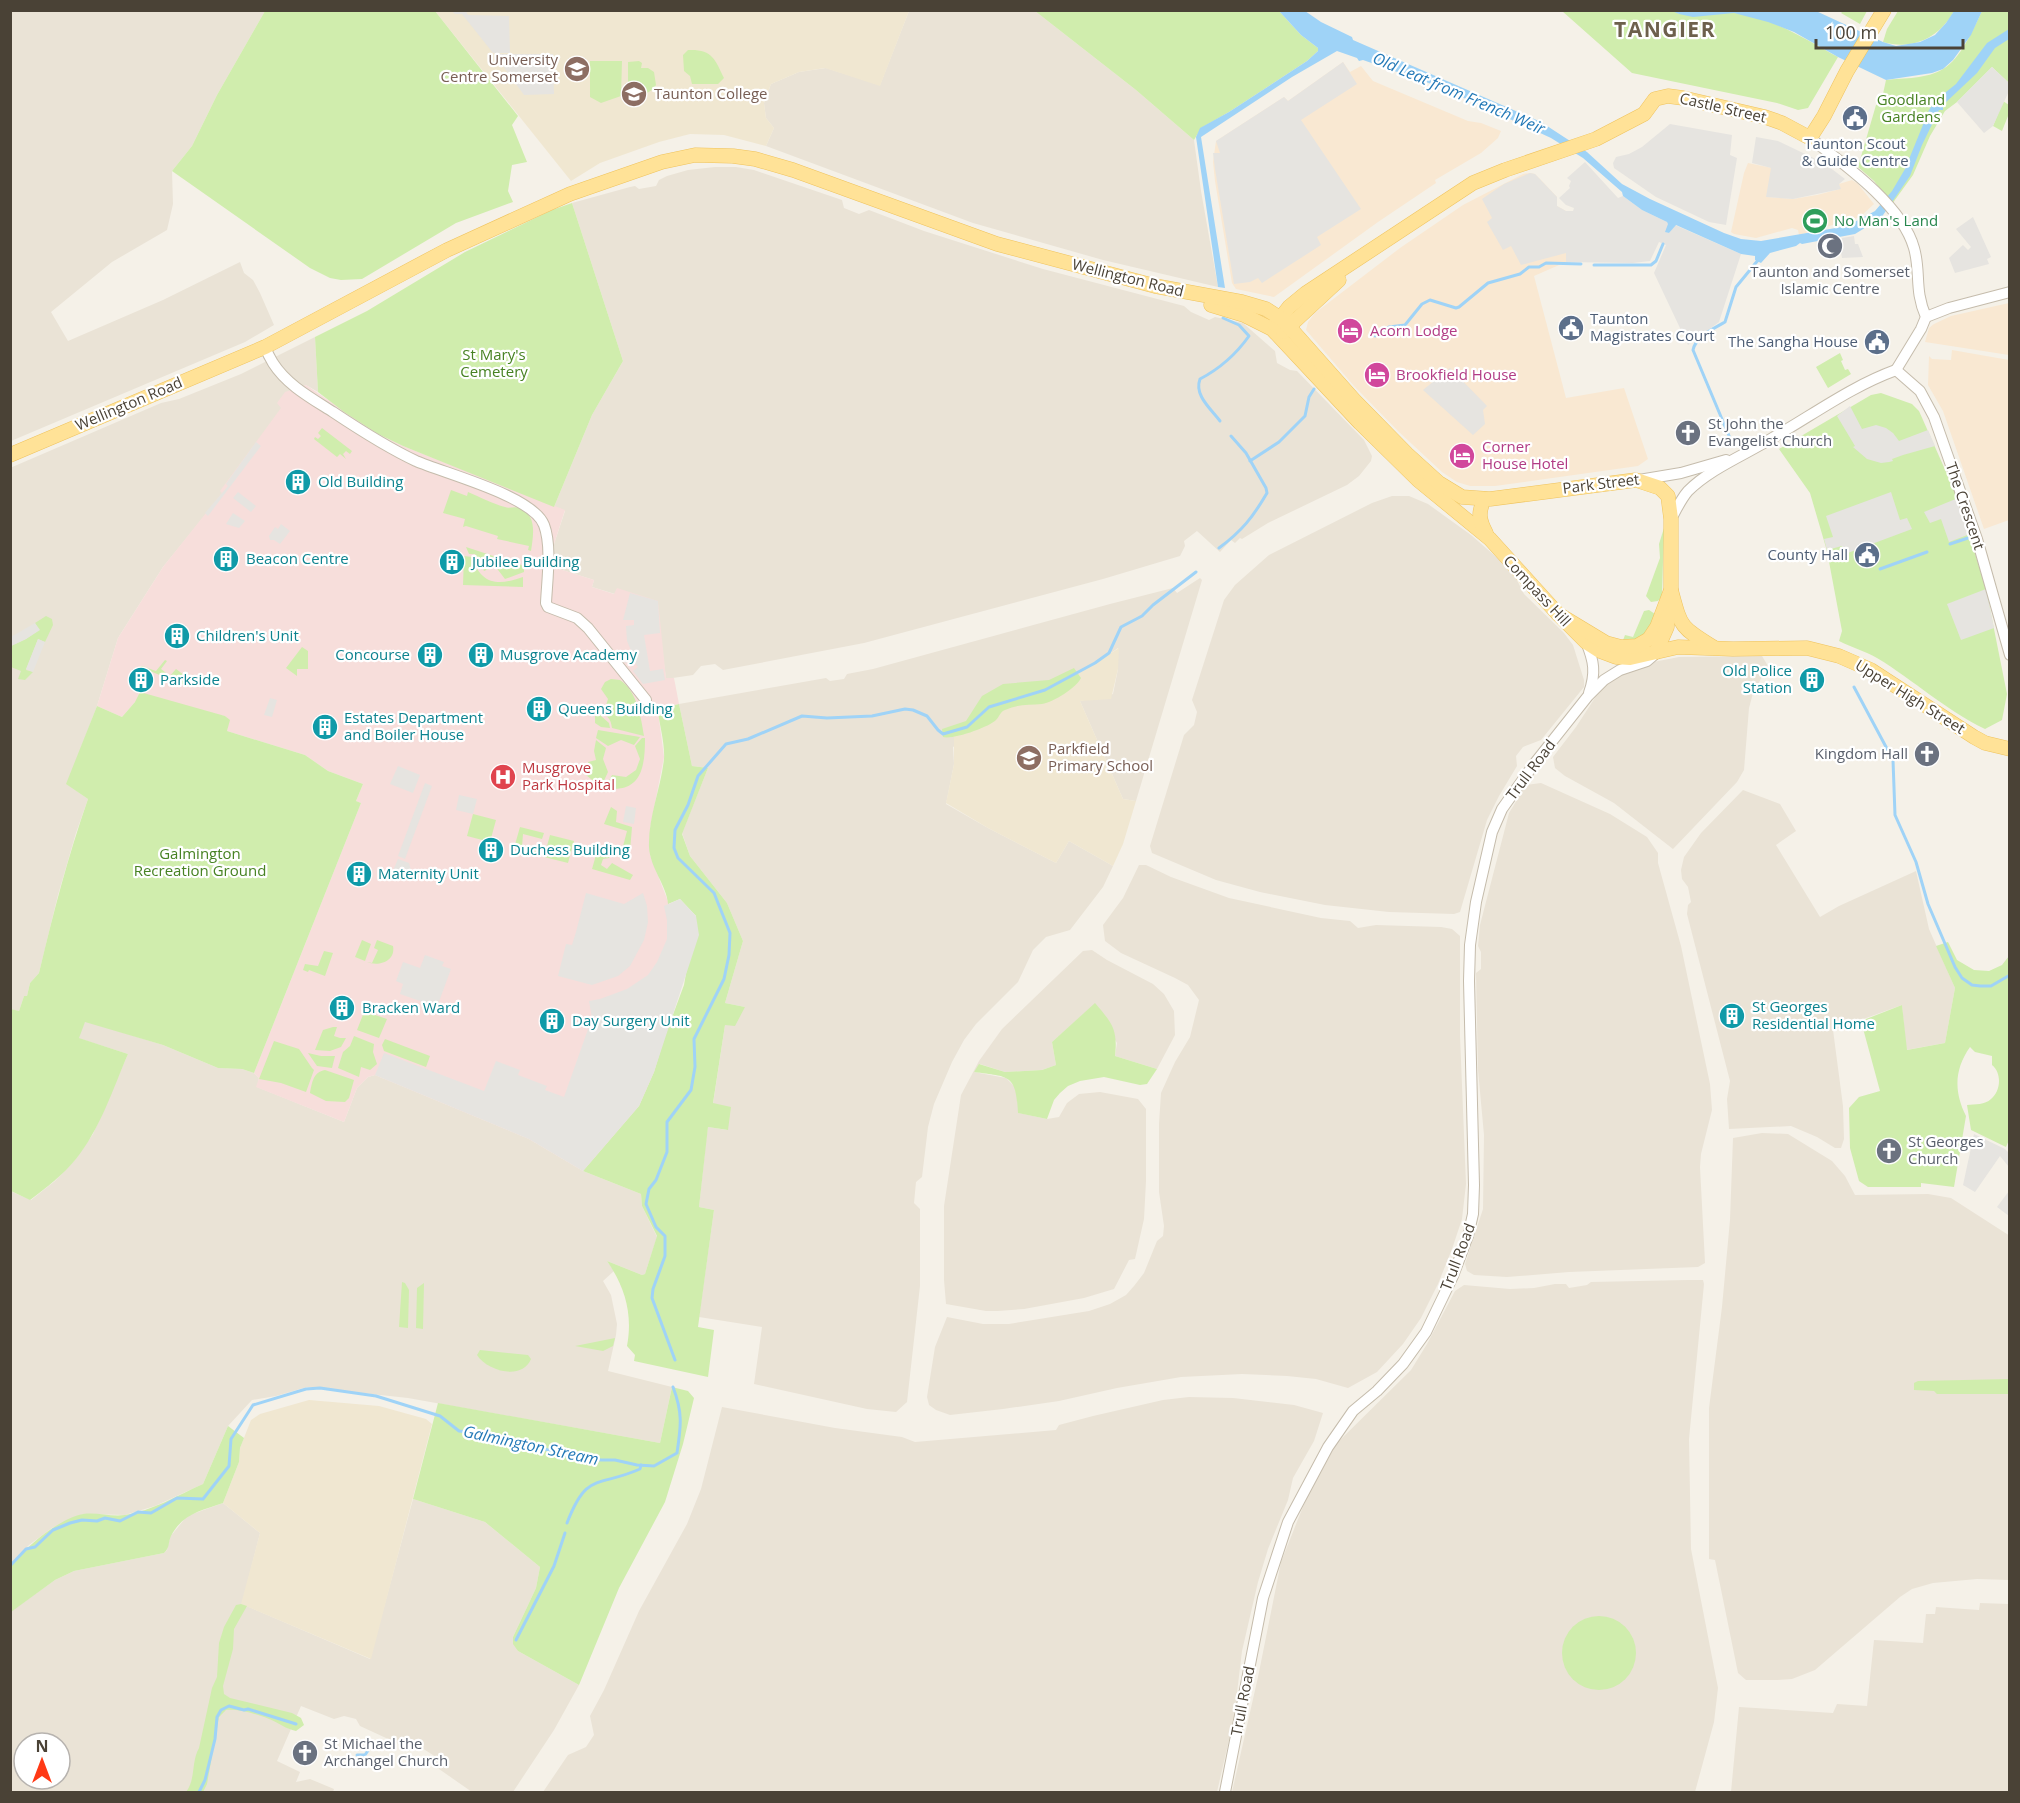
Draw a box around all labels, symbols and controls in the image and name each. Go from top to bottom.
scale bar [1816,12,1963,50]
district label: TANGIER [1614,15,1716,43]
text: 100 m [1825,20,1877,44]
water label: Old Leat from French Weir [1369,47,1549,140]
place label: University Centre Somerset [441,49,558,86]
school or university icon: University Centre Somerset [562,54,592,84]
school or university icon: Taunton College [619,79,649,109]
place label: Taunton College [654,83,768,103]
street label: Castle Street [1678,87,1768,127]
park label: Goodland Gardens [1877,89,1945,126]
public building icon: Taunton Scout & Guide Centre [1840,103,1870,133]
place label: Taunton Scout & Guide Centre [1801,133,1909,170]
sports icon: No Man's Land [1800,206,1830,236]
place label: No Man's Land [1834,210,1938,230]
mosque icon: Taunton and Somerset Islamic Centre [1815,231,1845,261]
street label: Wellington Road [1070,254,1186,301]
place label: Taunton and Somerset Islamic Centre [1750,261,1910,298]
place label: Taunton Magistrates Court [1590,308,1715,345]
public building icon: Taunton Magistrates Court [1556,313,1586,343]
hotel icon: Acorn Lodge [1335,316,1365,346]
place label: Acorn Lodge [1370,320,1458,340]
public building icon: The Sangha House [1862,327,1892,357]
place label: The Sangha House [1728,331,1858,351]
park label: St Mary's Cemetery [460,344,528,381]
hotel icon: Brookfield House [1362,360,1392,390]
place label: Brookfield House [1396,364,1517,384]
street label: Wellington Road [72,372,185,435]
place label: St John the Evangelist Church [1708,413,1832,450]
church icon: St John the Evangelist Church [1673,418,1703,448]
place label: Corner House Hotel [1482,436,1568,473]
hotel icon: Corner House Hotel [1447,441,1477,471]
street label: The Crescent [1942,459,1990,552]
building icon: Old Building [283,467,313,497]
street label: Park Street [1561,468,1640,498]
place label: Old Building [318,471,403,491]
public building icon: County Hall [1852,540,1882,570]
building icon: Beacon Centre [211,544,241,574]
place label: County Hall [1767,544,1848,564]
building icon: Jubilee Building [437,547,467,577]
place label: Beacon Centre [246,548,349,568]
street label: Compass Hill [1500,550,1576,630]
place label: Jubilee Building [470,551,580,571]
building icon: Children's Unit [162,621,192,651]
place label: Children's Unit [196,625,299,645]
building icon: Concourse [415,640,445,670]
building icon: Musgrove Academy [466,640,496,670]
place label: Concourse [335,644,410,664]
place label: Musgrove Academy [500,644,637,664]
street label: Upper High Street [1852,654,1969,738]
place label: Old Police Station [1722,660,1792,697]
building icon: Parkside [126,665,156,695]
building icon: Old Police Station [1797,665,1827,695]
place label: Parkside [160,669,220,689]
building icon: Queens Building [524,694,554,724]
place label: Queens Building [558,698,673,718]
place label: Estates Department and Boiler House [344,707,483,744]
building icon: Estates Department and Boiler House [310,712,340,742]
street label: Trull Road [1501,735,1560,804]
place label: Parkfield Primary School [1048,738,1153,775]
church icon: Kingdom Hall [1912,739,1942,769]
school or university icon: Parkfield Primary School [1014,743,1044,773]
place label: Kingdom Hall [1815,743,1908,763]
place label: Musgrove Park Hospital [522,757,615,794]
hospital icon: Musgrove Park Hospital [488,762,518,792]
building icon: Duchess Building [476,835,506,865]
place label: Duchess Building [510,839,630,859]
park label: Galmington Recreation Ground [134,843,266,880]
building icon: Maternity Unit [344,859,374,889]
place label: Maternity Unit [378,863,479,883]
building icon: Bracken Ward [327,993,357,1023]
place label: St Georges Residential Home [1752,996,1875,1033]
place label: Bracken Ward [362,997,460,1017]
building icon: St Georges Residential Home [1717,1001,1747,1031]
building icon: Day Surgery Unit [537,1006,567,1036]
place label: Day Surgery Unit [572,1010,690,1030]
place label: St Georges Church [1908,1131,1984,1168]
church icon: St Georges Church [1874,1136,1904,1166]
street label: Trull Road [1435,1220,1479,1293]
water label: Galmington Stream [461,1420,601,1470]
street label: Trull Road [1225,1664,1259,1737]
north arrow [12,1731,72,1791]
place label: St Michael the Archangel Church [324,1733,448,1770]
text: N [35,1735,49,1757]
church icon: St Michael the Archangel Church [290,1738,320,1768]

